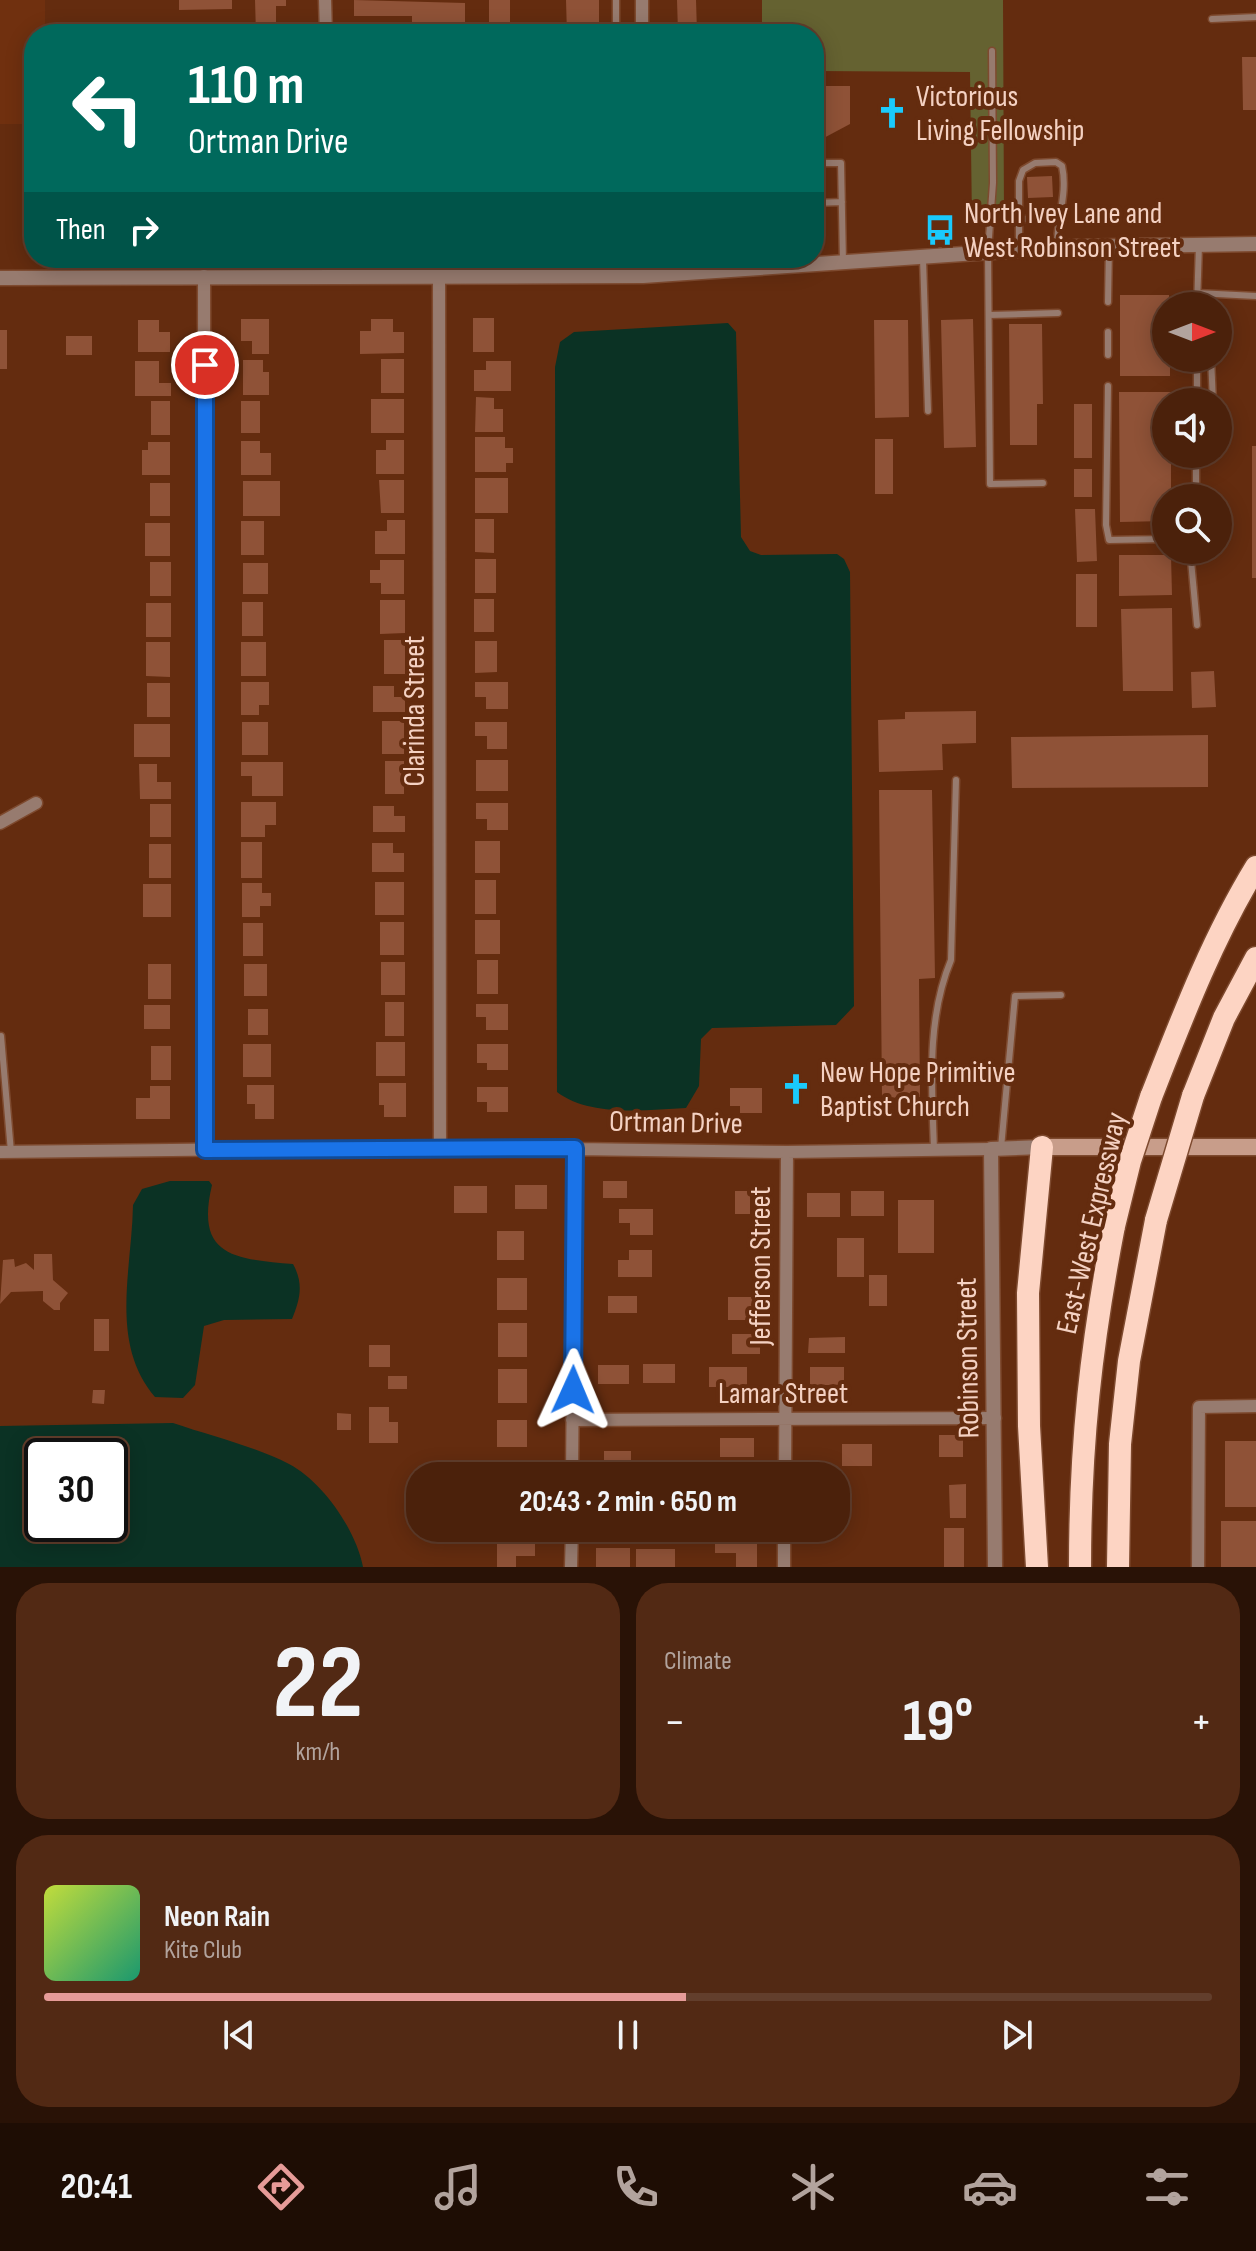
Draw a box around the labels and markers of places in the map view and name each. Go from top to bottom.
place label: Victorious Living Fellowship [916,79,1084,149]
church icon: Victorious Living Fellowship [875,96,909,130]
place label: North Ivey Lane and West Robinson Street [964,196,1181,266]
bus stop icon: North Ivey Lane and West Robinson Street [923,213,957,247]
pin [171,331,239,399]
place label: New Hope Primitive Baptist Church [820,1055,1016,1125]
church icon: New Hope Primitive Baptist Church [779,1072,813,1106]

